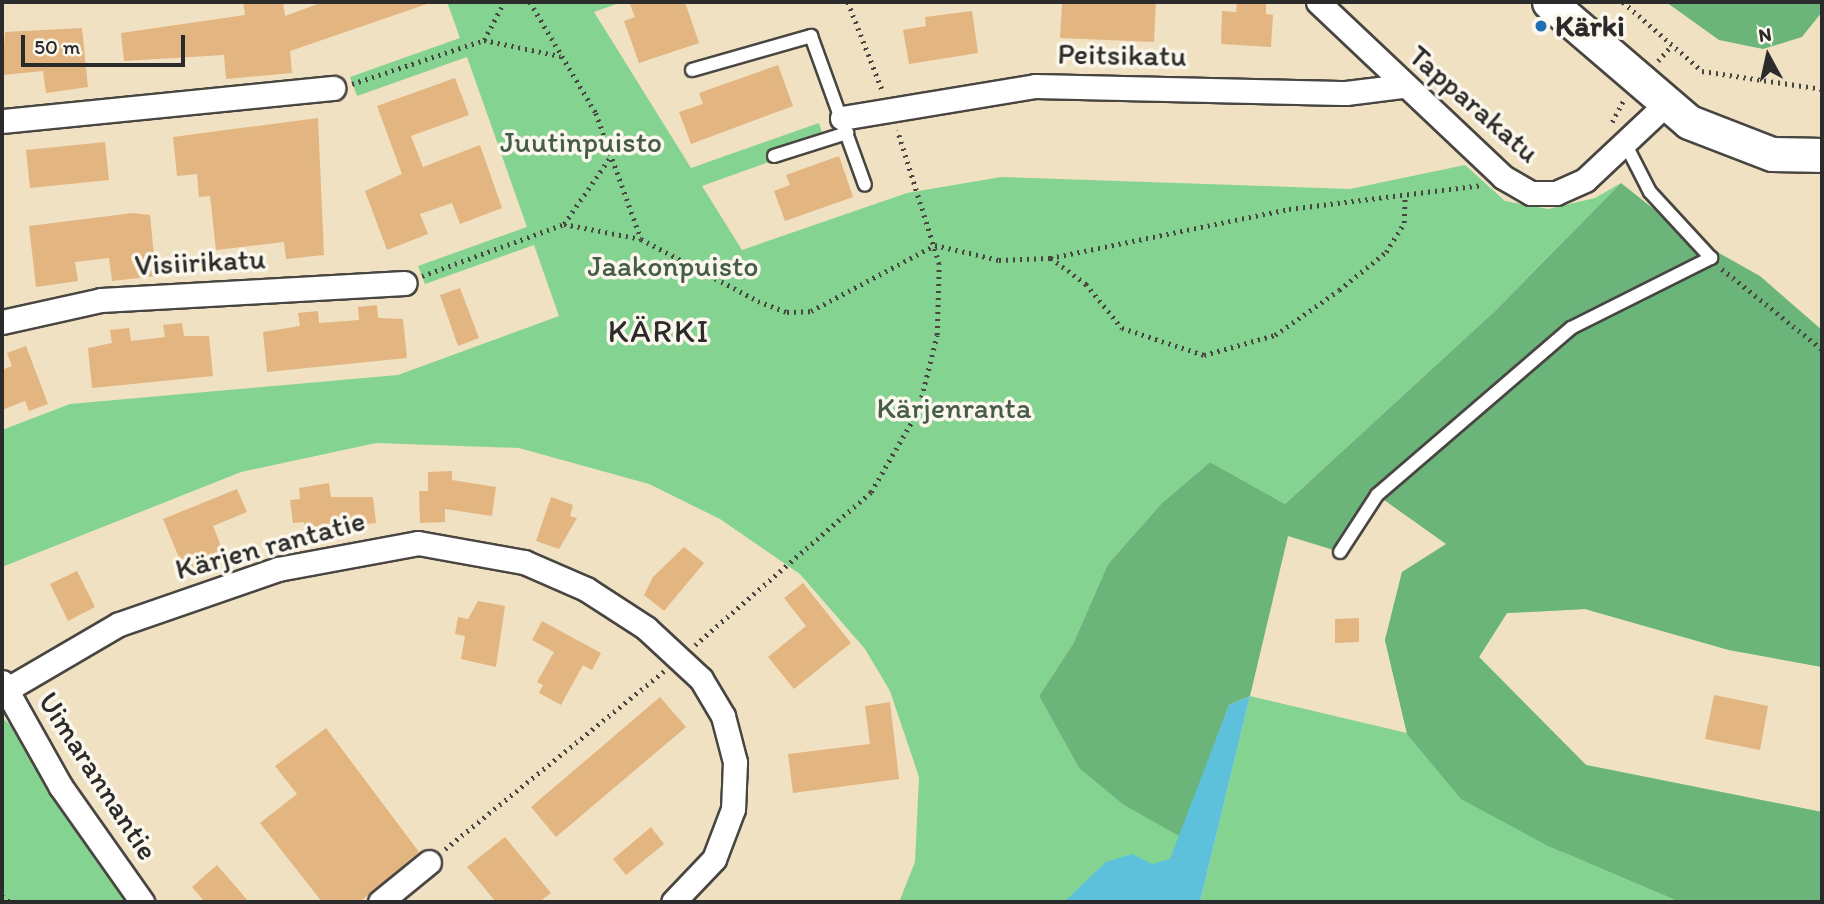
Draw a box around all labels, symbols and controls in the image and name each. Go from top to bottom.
place label: Kärki [1555,8,1625,44]
marker: Kärki [1533,18,1549,34]
scale bar [24,21,189,65]
north arrow [1733,21,1803,91]
text: N [1757,22,1773,47]
text: 50 m [34,34,80,59]
street label: Peitsikatu [1057,36,1187,74]
street label: Tapparakatu [1401,38,1547,170]
park label: Juutinpuisto [500,124,662,160]
street label: Visiirikatu [134,241,266,283]
park label: Jaakonpuisto [587,248,759,284]
district label: KÄRKI [608,312,710,350]
park label: Kärjenranta [877,390,1031,426]
street label: Kärjen rantatie [171,502,369,588]
street label: Uimarannantie [30,685,166,867]

